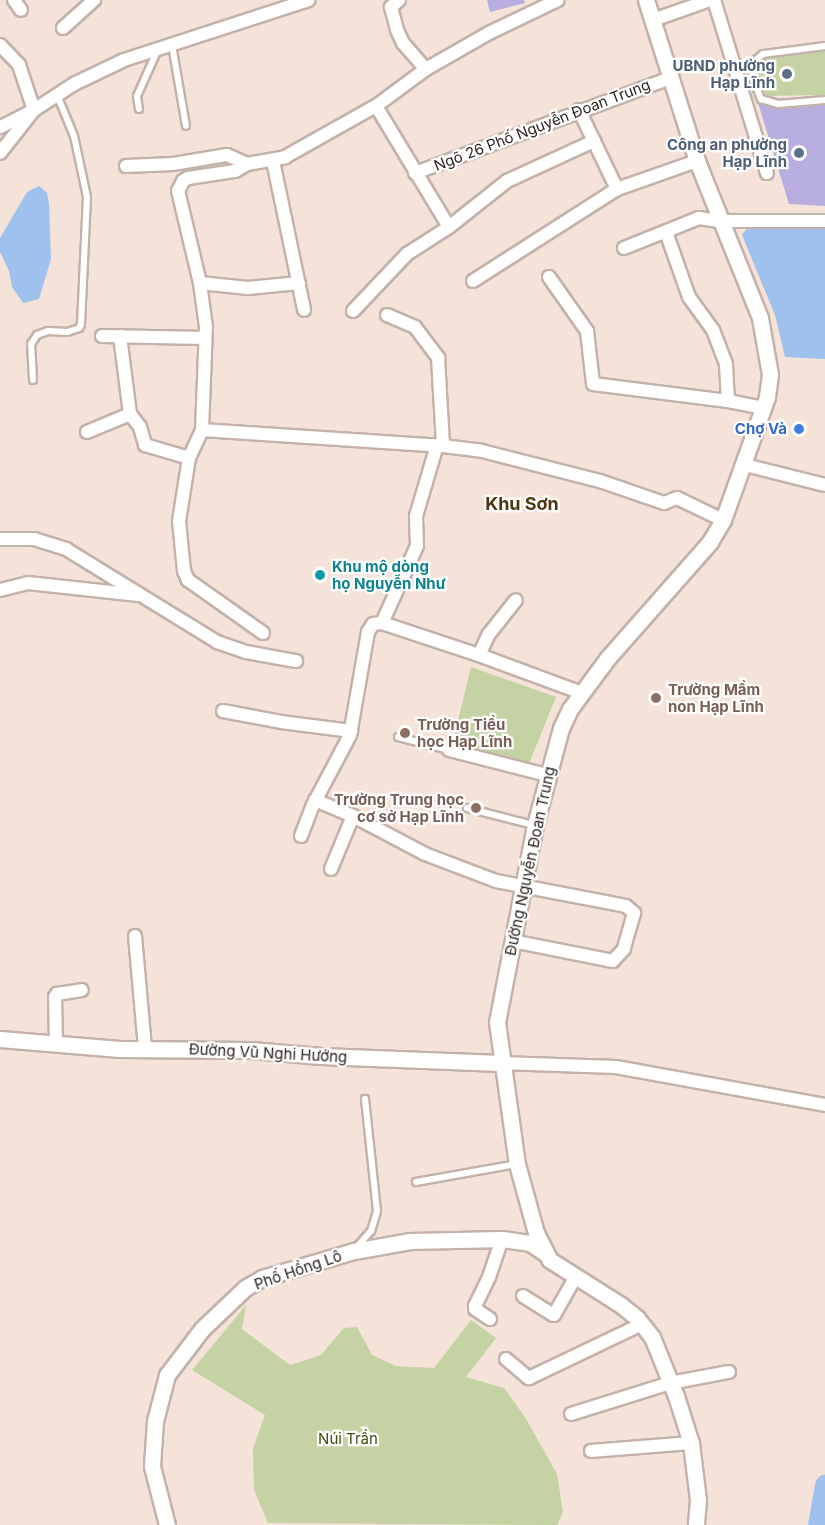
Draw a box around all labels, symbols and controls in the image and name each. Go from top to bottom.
place label: UBND phường Hạp Lĩnh [672,56,775,91]
marker: UBND phường Hạp Lĩnh [780,67,794,81]
street label: Ngõ 26 Phố Nguyễn Đoan Trung [431,75,653,175]
place label: Công an phường Hạp Lĩnh [667,135,787,170]
marker: Công an phường Hạp Lĩnh [792,146,806,160]
place label: Chợ Và [735,420,787,438]
marker: Chợ Và [792,422,806,436]
district label: Khu Sơn [485,493,559,515]
place label: Khu mộ dòng họ Nguyễn Như [332,557,446,592]
marker: Khu mộ dòng họ Nguyễn Như [313,568,327,582]
place label: Trường Mầm non Hạp Lĩnh [668,680,764,715]
marker: Trường Mầm non Hạp Lĩnh [649,691,663,705]
place label: Trường Tiểu học Hạp Lĩnh [417,715,512,750]
marker: Trường Tiểu học Hạp Lĩnh [398,726,412,740]
street label: Đường Nguyễn Đoan Trung [501,765,559,957]
place label: Trường Trung học cơ sở Hạp Lĩnh [334,790,464,825]
marker: Trường Trung học cơ sở Hạp Lĩnh [469,801,483,815]
street label: Đường Vũ Nghi Hướng [188,1040,348,1066]
street label: Phố Hồng Lô [252,1247,344,1293]
park label: Núi Trần [318,1430,378,1448]

